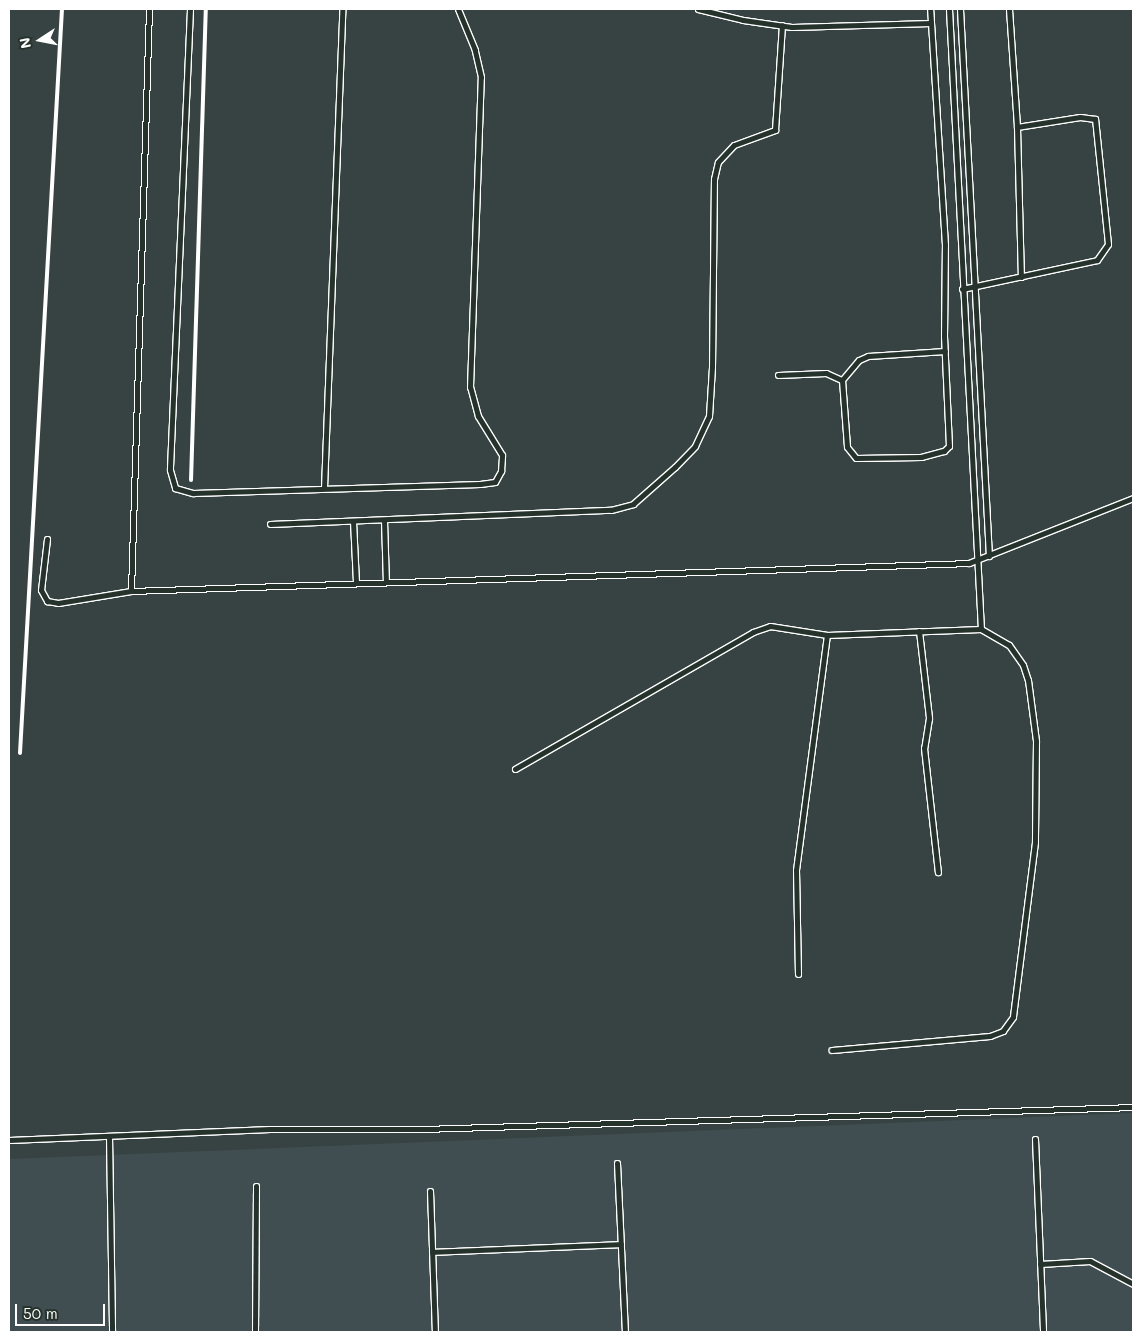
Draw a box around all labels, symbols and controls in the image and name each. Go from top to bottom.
north arrow [15,15,65,65]
text: N [14,36,35,50]
scale bar [18,1294,108,1326]
text: 50 m [23,1303,58,1323]

